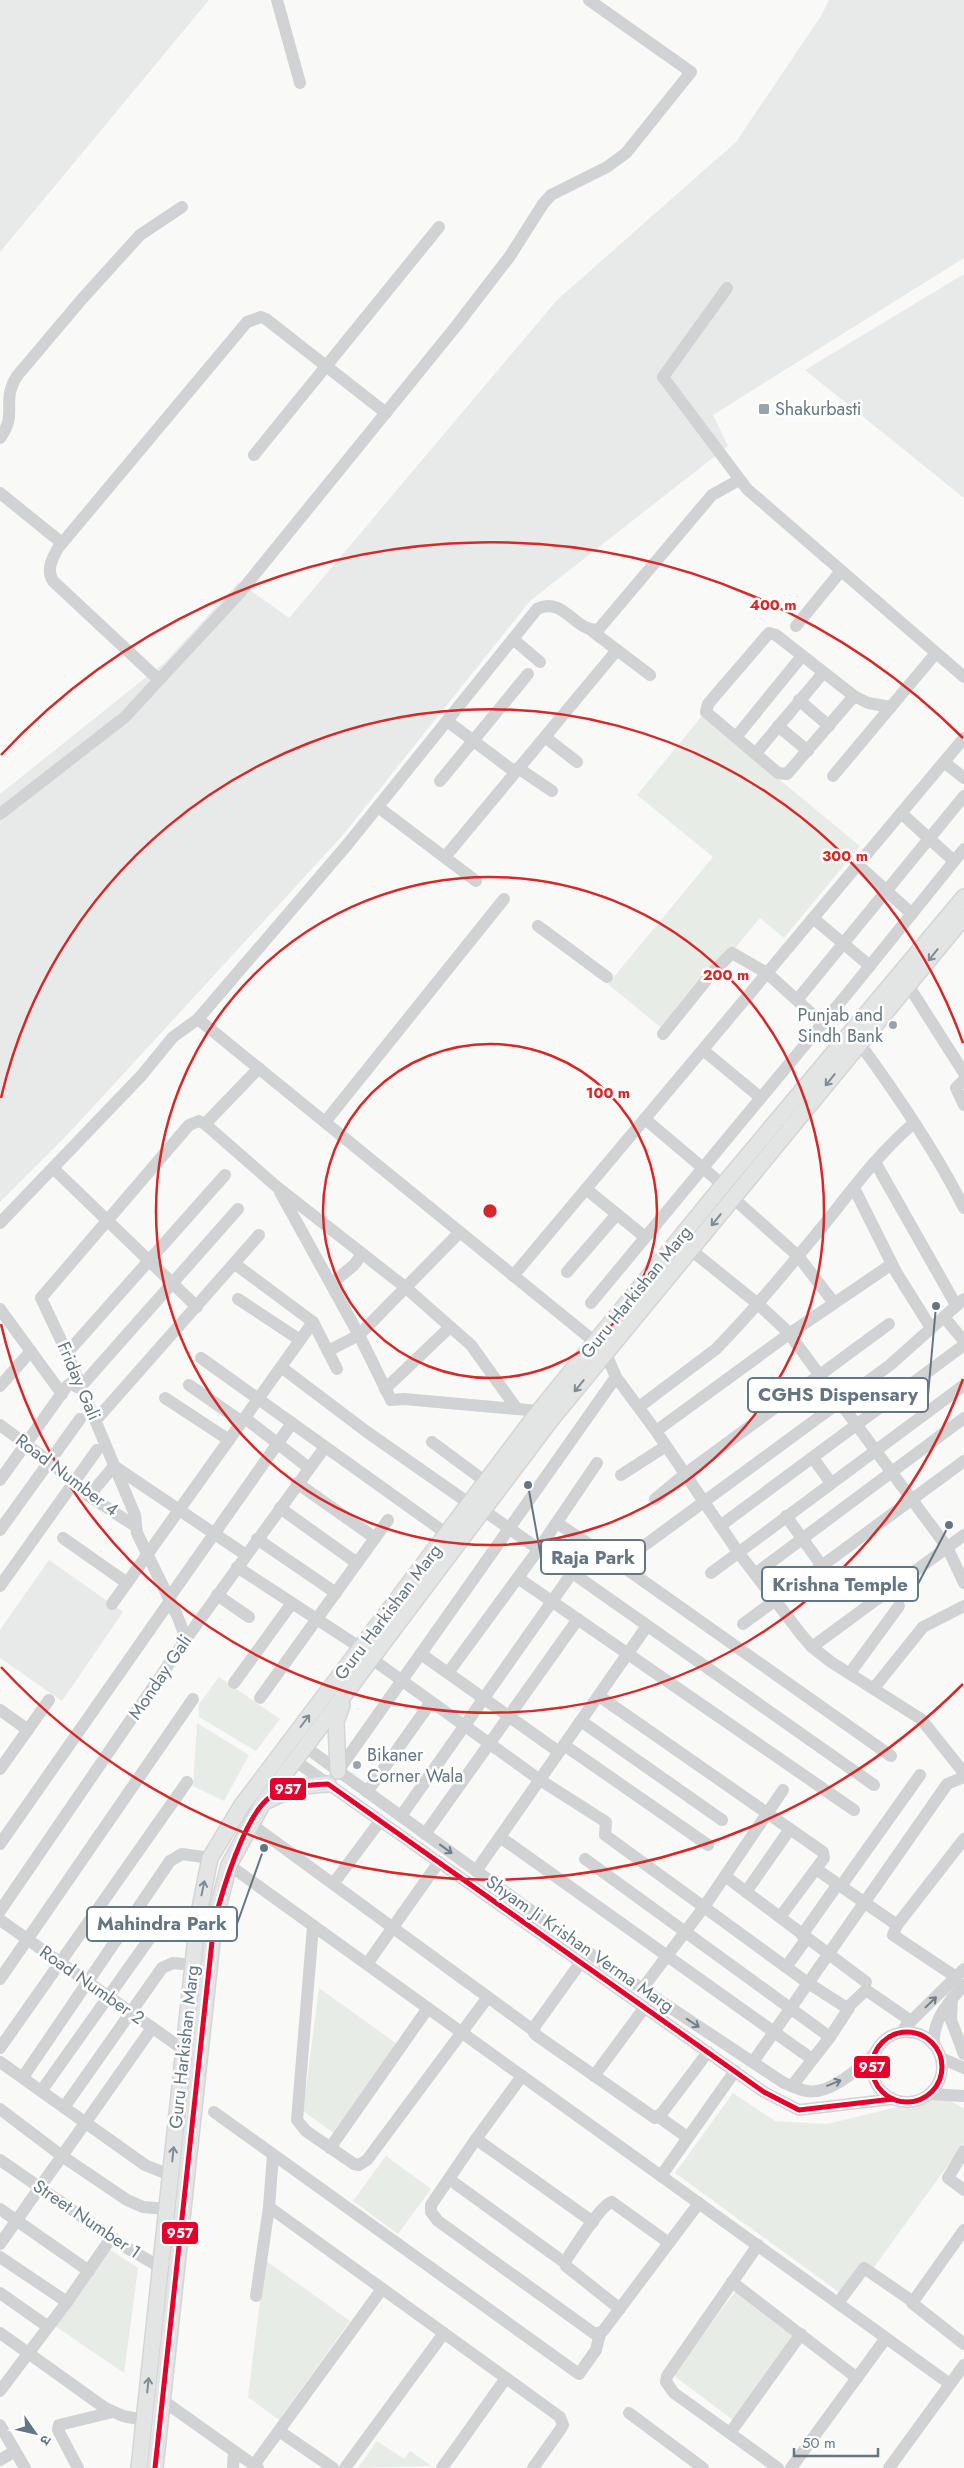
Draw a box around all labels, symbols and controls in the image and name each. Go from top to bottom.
place label: Shakurbasti [775,396,862,422]
marker: Shakurbasti [757,402,771,416]
text: 400 m [749,594,797,616]
text: 300 m [822,845,868,867]
one-way arrow [928,948,939,961]
text: 200 m [703,964,749,986]
place label: Punjab and Sindh Bank [797,1002,883,1049]
marker: Punjab and Sindh Bank [887,1019,899,1031]
one-way arrow [824,1074,835,1087]
text: 100 m [586,1082,630,1104]
centre of rings [481,1202,499,1220]
one-way arrow [710,1213,721,1226]
street label: Guru Harkishan Marg [574,1220,698,1364]
street label: Friday Gali [51,1338,107,1424]
callout: CGHS Dispensary [748,1378,928,1412]
one-way arrow [573,1379,585,1392]
text: CGHS Dispensary [758,1381,919,1408]
street label: Road Number 4 [10,1428,124,1522]
street label: Guru Harkishan Marg [328,1539,448,1685]
callout: Raja Park [541,1540,645,1574]
text: Raja Park [551,1544,635,1571]
callout: Krishna Temple [762,1567,918,1601]
text: Krishna Temple [772,1571,908,1598]
street label: Monday Gali [122,1629,198,1725]
one-way arrow [300,1715,311,1728]
place label: Bikaner Corner Wala [367,1742,463,1789]
marker: Bikaner Corner Wala [351,1759,363,1771]
line badge: 957 [269,1777,307,1801]
text: 957 [275,1779,302,1799]
one-way arrow [439,1844,453,1854]
street label: Shyam Ji Krishan Verma Marg [481,1869,679,2019]
one-way arrow [199,1880,208,1896]
callout: Mahindra Park [87,1907,237,1941]
text: Mahindra Park [97,1910,227,1937]
street label: Road Number 2 [34,1939,150,2031]
street label: Guru Harkishan Marg [162,1964,206,2130]
one-way arrow [925,1995,937,2008]
one-way arrow [686,2018,700,2028]
line badge: 957 [853,2055,891,2079]
text: 957 [859,2057,886,2077]
one-way arrow [826,2078,841,2088]
one-way arrow [168,2146,178,2162]
street label: Street Number 1 [28,2173,146,2265]
line badge: 957 [161,2221,199,2245]
text: 957 [167,2223,194,2243]
one-way arrow [143,2377,153,2393]
north arrow [10,2408,60,2458]
scale bar [794,2426,878,2458]
text: उ [35,2431,56,2450]
text: 50 m [802,2432,836,2454]

